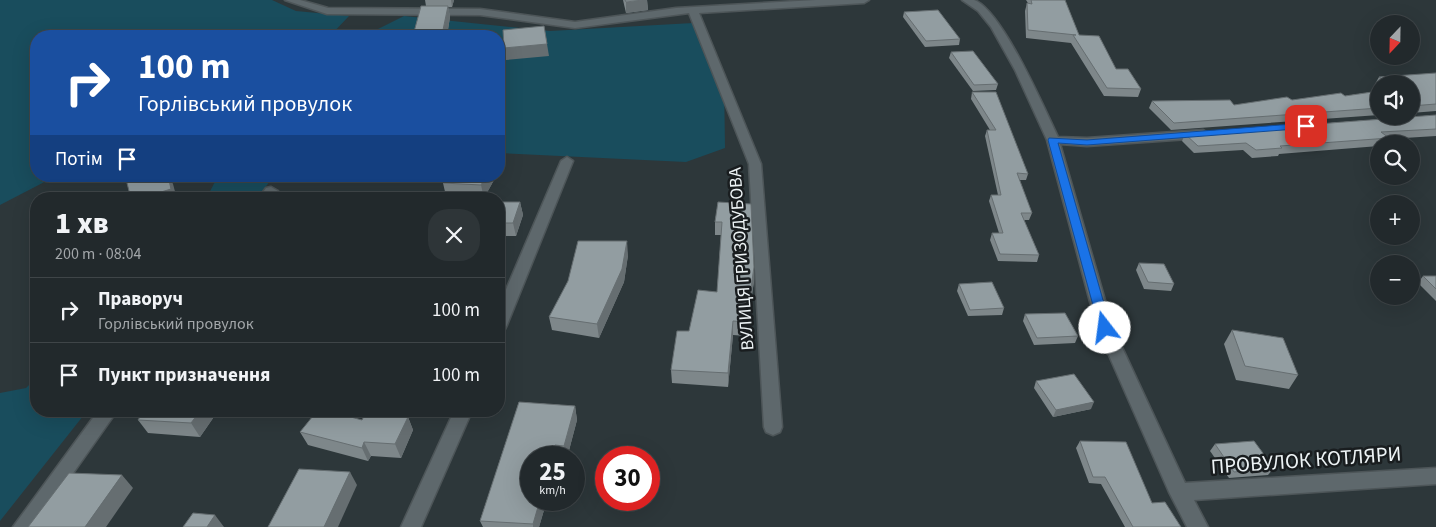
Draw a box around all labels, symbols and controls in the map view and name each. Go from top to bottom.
north arrow [1370,15,1420,65]
map controls [1370,15,1420,305]
text: 100 m [138,42,230,92]
icon: right [55,50,120,115]
button: sound [1370,75,1420,125]
text: Горлівський провулок [138,88,352,120]
pin [1285,105,1327,147]
icon: arrive [1292,112,1320,140]
button: search [1370,135,1420,185]
icon: arrive [113,145,141,173]
text: Потім [55,146,103,173]
street label: ВУЛИЦЯ ГРИЗОДУБОВА [723,166,760,351]
button: + [1370,195,1420,245]
text: 1 хв [55,202,109,245]
button: close [428,209,480,261]
text: 200 m · 08:04 [55,243,142,265]
button: − [1370,255,1420,305]
text: Праворуч [98,286,183,313]
icon: right [55,296,83,324]
text: 100 m [432,297,480,324]
position arrow [1078,301,1130,353]
text: Горлівський провулок [98,313,254,335]
icon: arrive [55,361,83,389]
text: Пункт призначення [98,362,270,389]
text: 100 m [432,362,480,389]
street label: ПРОВУЛОК КОТЛЯРИ [1210,438,1402,482]
speed limit sign: 30 [595,446,660,511]
text: 25 [539,454,566,490]
text: km/h [539,482,566,499]

